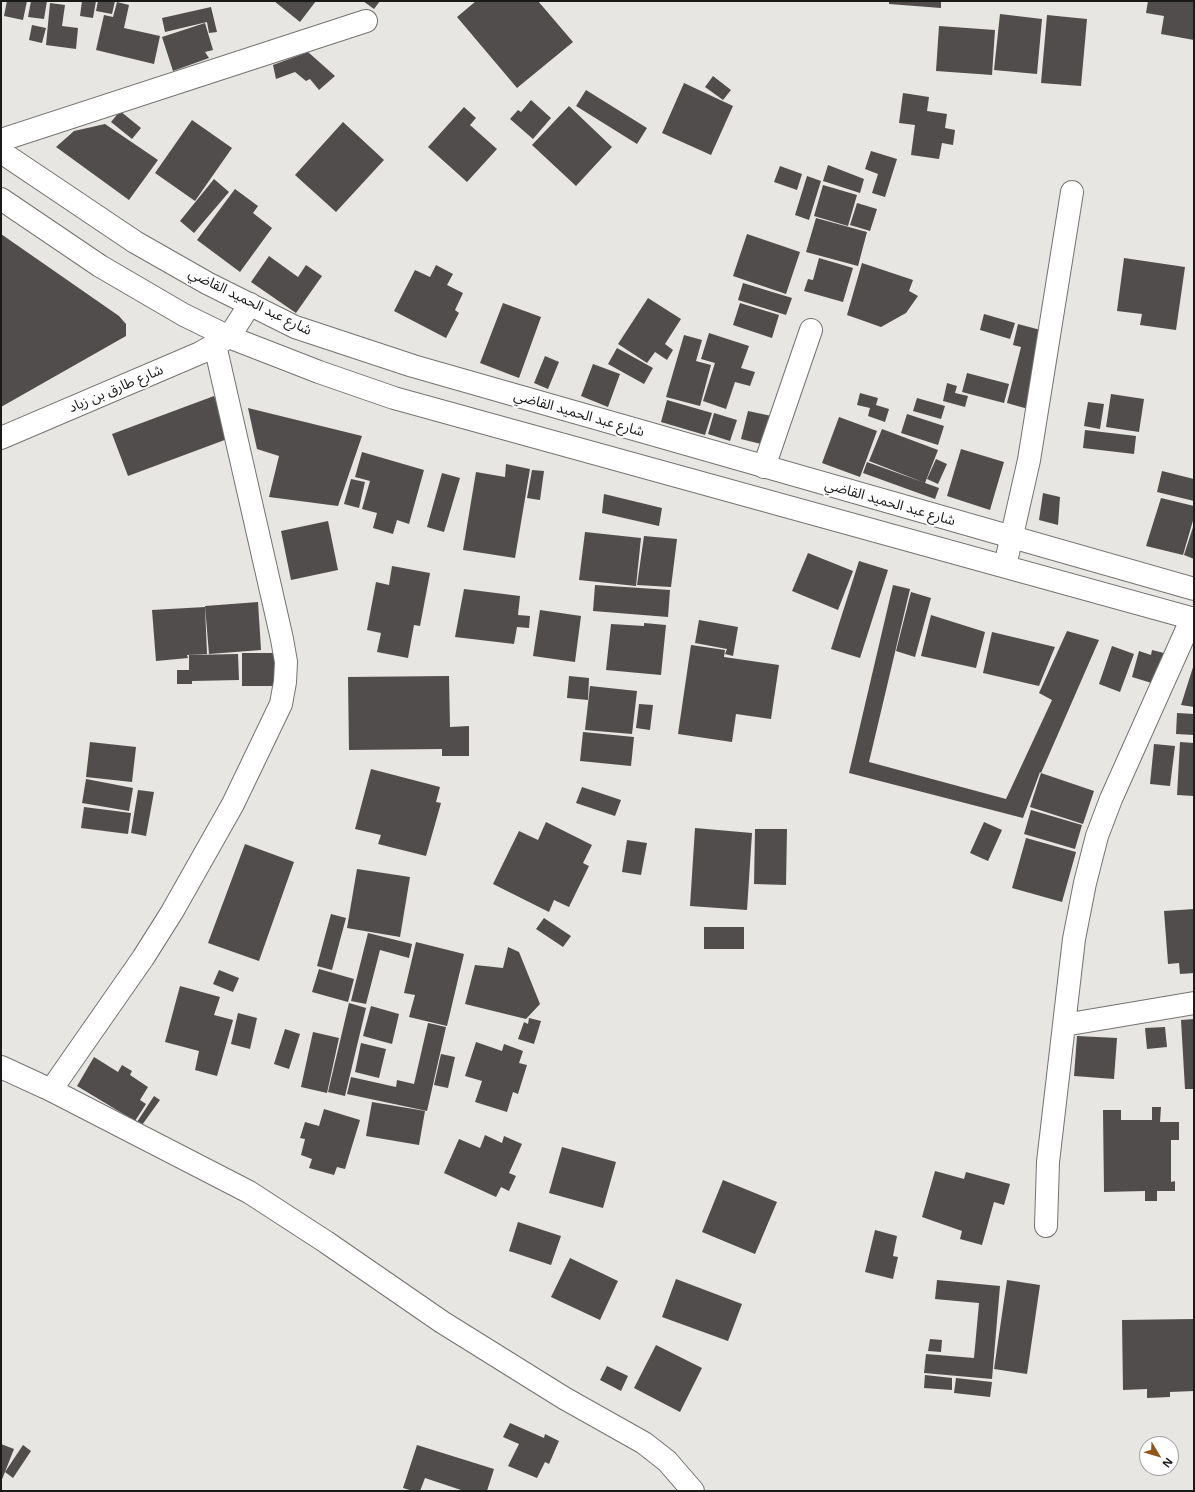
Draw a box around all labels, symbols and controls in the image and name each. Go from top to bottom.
street label: شارع عبد الحميد القاضي [186,265,314,339]
street label: شارع طارق بن زياد [66,362,166,416]
street label: شارع عبد الحميد القاضي [512,387,646,441]
street label: شارع عبد الحميد القاضي [823,476,957,530]
north arrow [1139,1436,1179,1476]
text: N [1159,1455,1177,1471]

